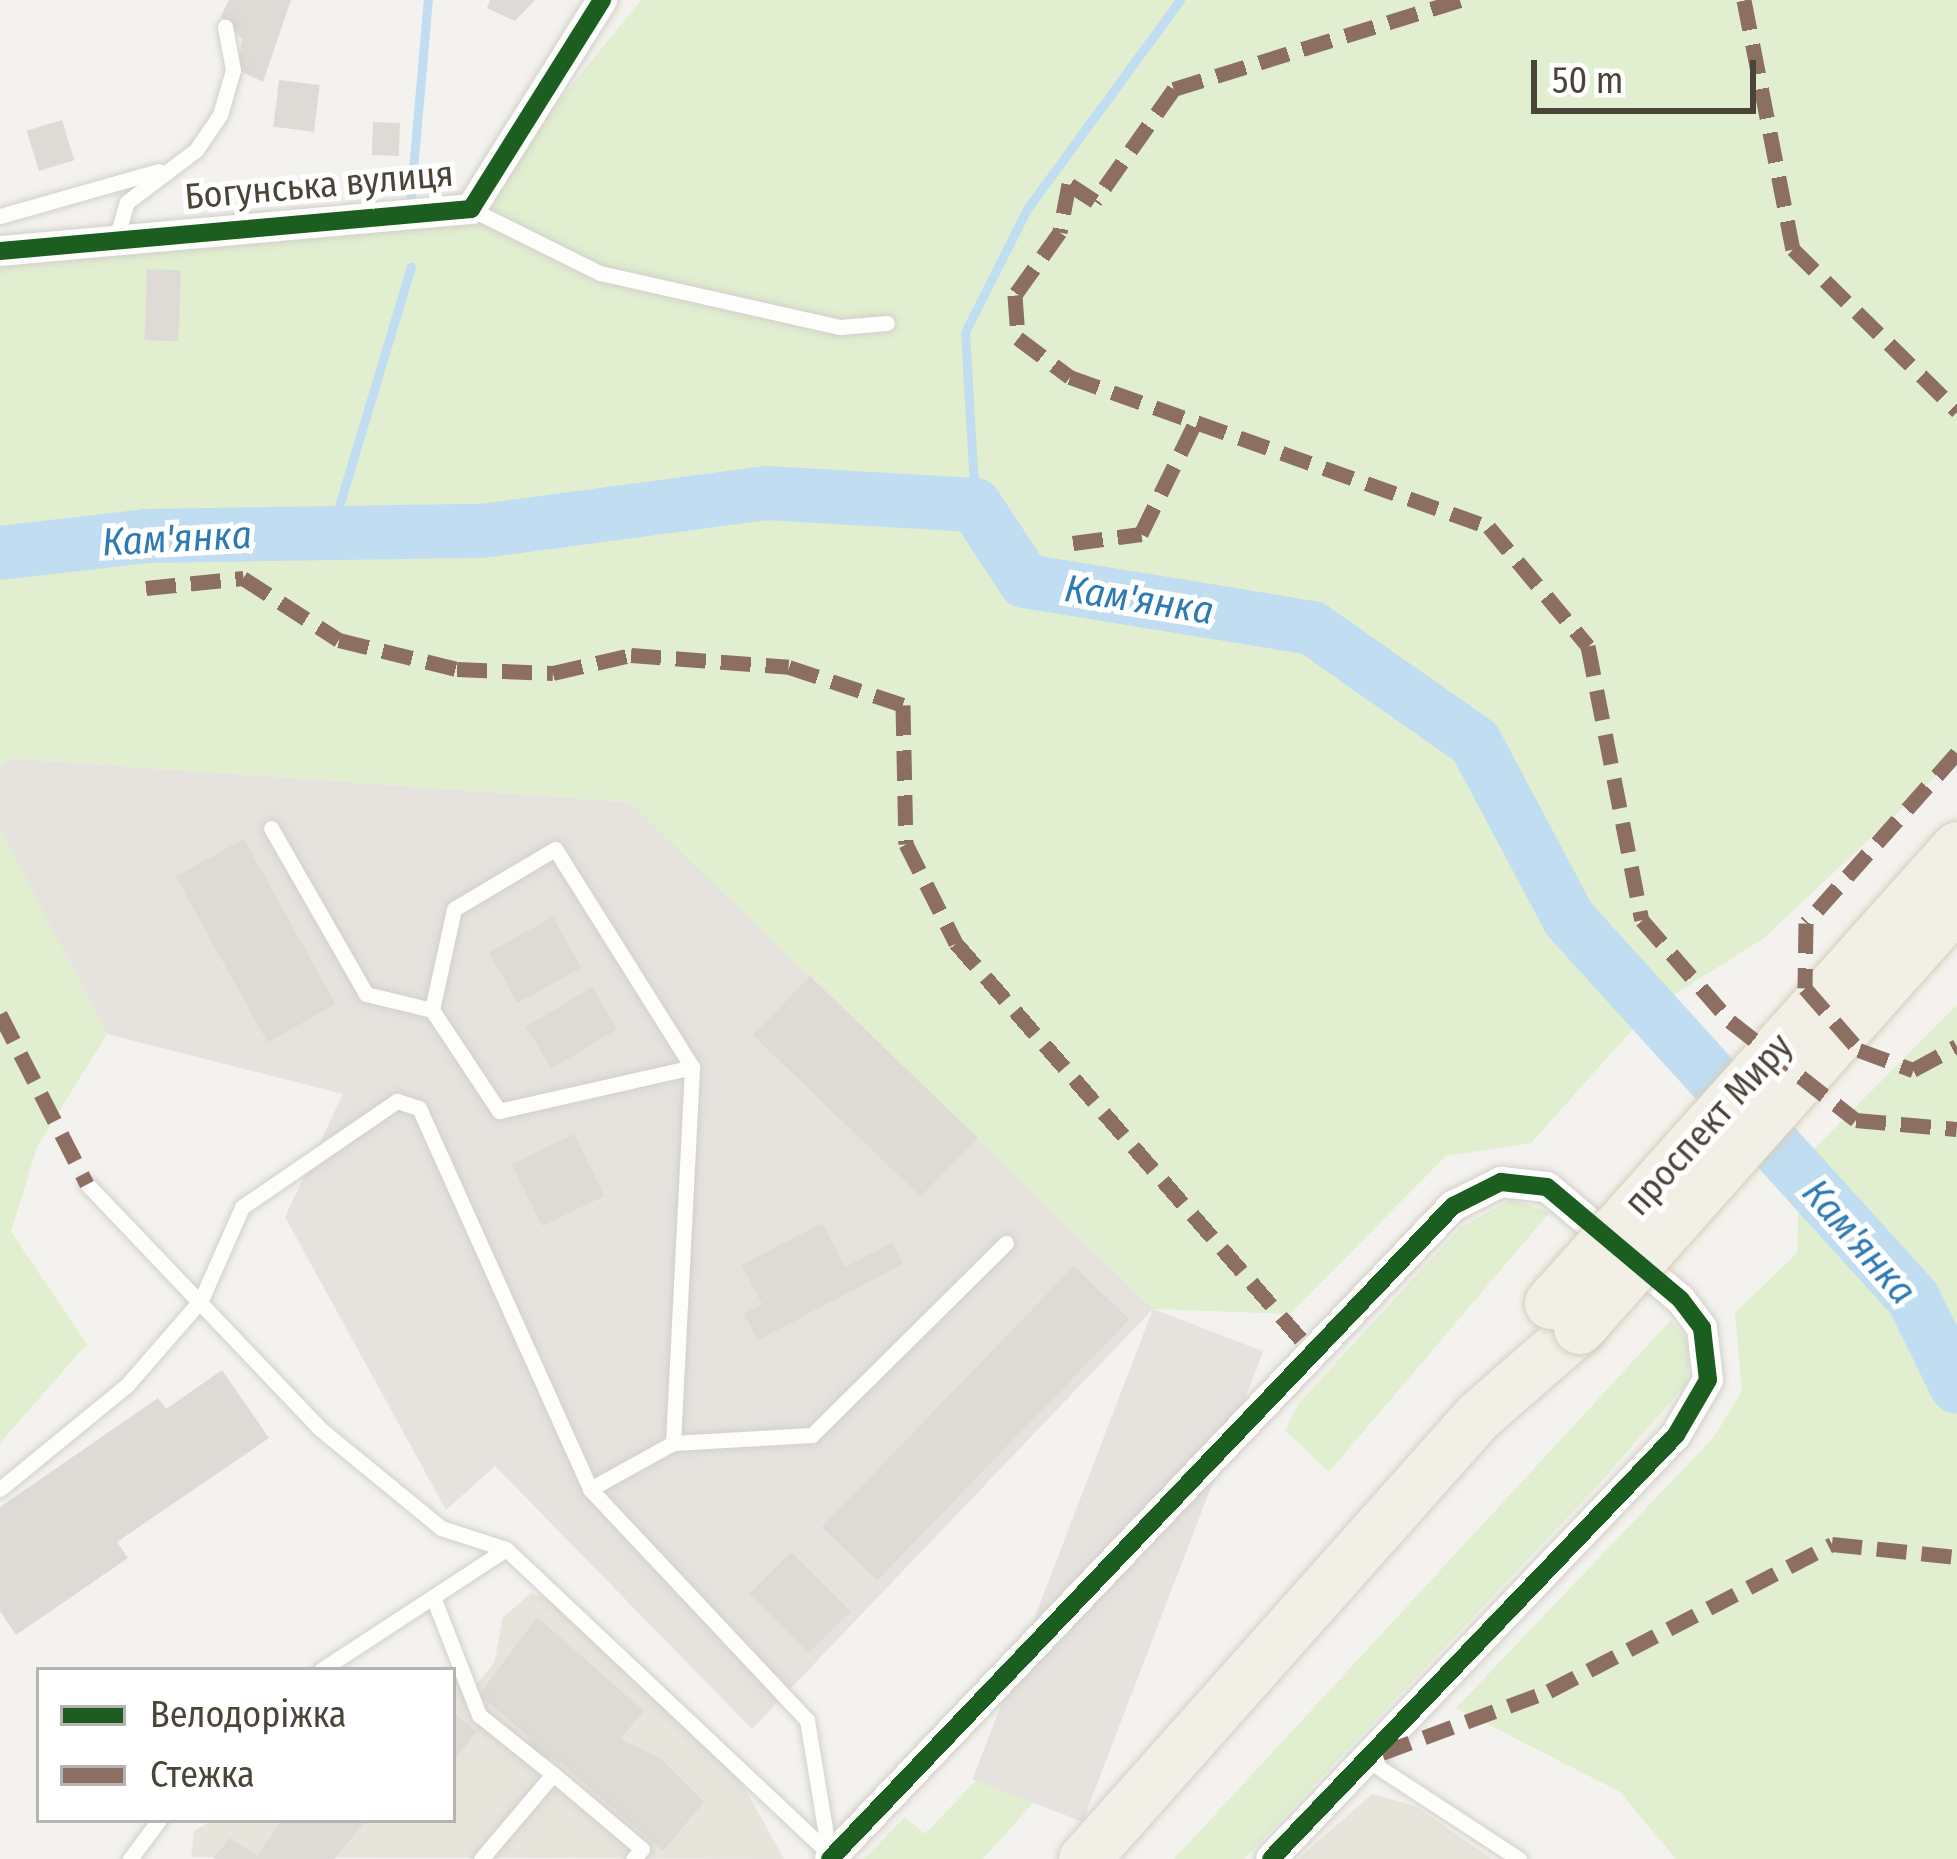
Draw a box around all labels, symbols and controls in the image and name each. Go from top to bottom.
scale bar [1537,36,1762,110]
text: 50 m [1552,59,1623,103]
street label: Богунська вулиця [183,153,455,219]
water label: Кам'янка [101,512,253,566]
water label: Кам'янка [1061,565,1217,635]
street label: проспект Миру [1616,1025,1802,1225]
water label: Кам'янка [1792,1170,1926,1314]
legend [36,1667,456,1823]
text: Велодоріжка [150,1693,346,1737]
text: Стежка [150,1753,255,1797]

